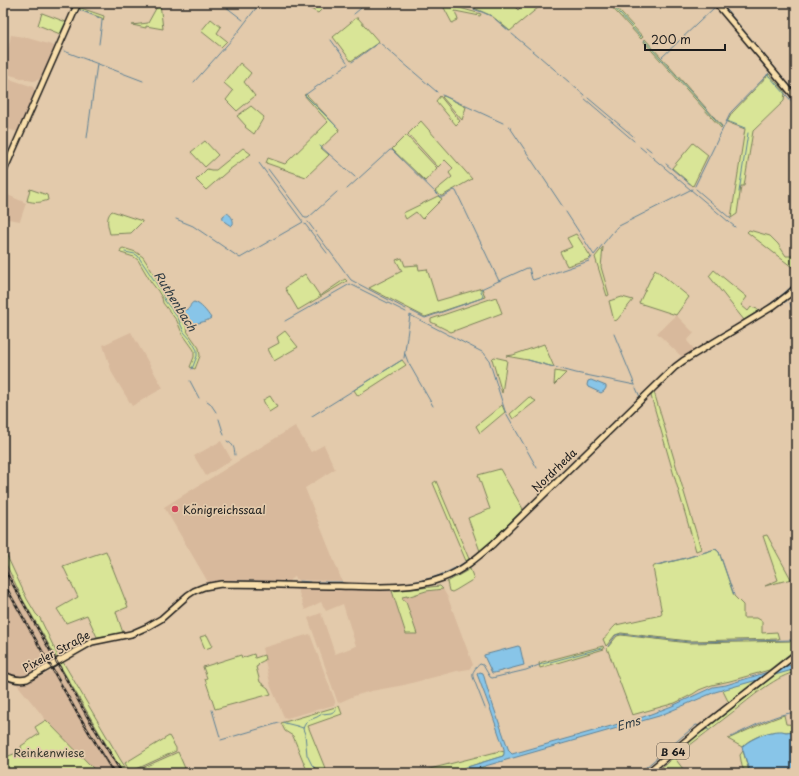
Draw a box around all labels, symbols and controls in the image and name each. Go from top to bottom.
scale bar [645,26,725,52]
text: 200 m [651,30,691,48]
water label: Ruthenbach [150,267,202,335]
street label: Nordrheda [528,444,580,496]
place label: Königreichssaal [183,501,266,518]
marker: Königreichssaal [170,504,180,514]
street label: Pixeler Straße [19,626,93,676]
water label: Ems [614,711,643,735]
road number: B 64 [657,743,689,759]
park label: Reinkenwiese [13,744,85,761]

